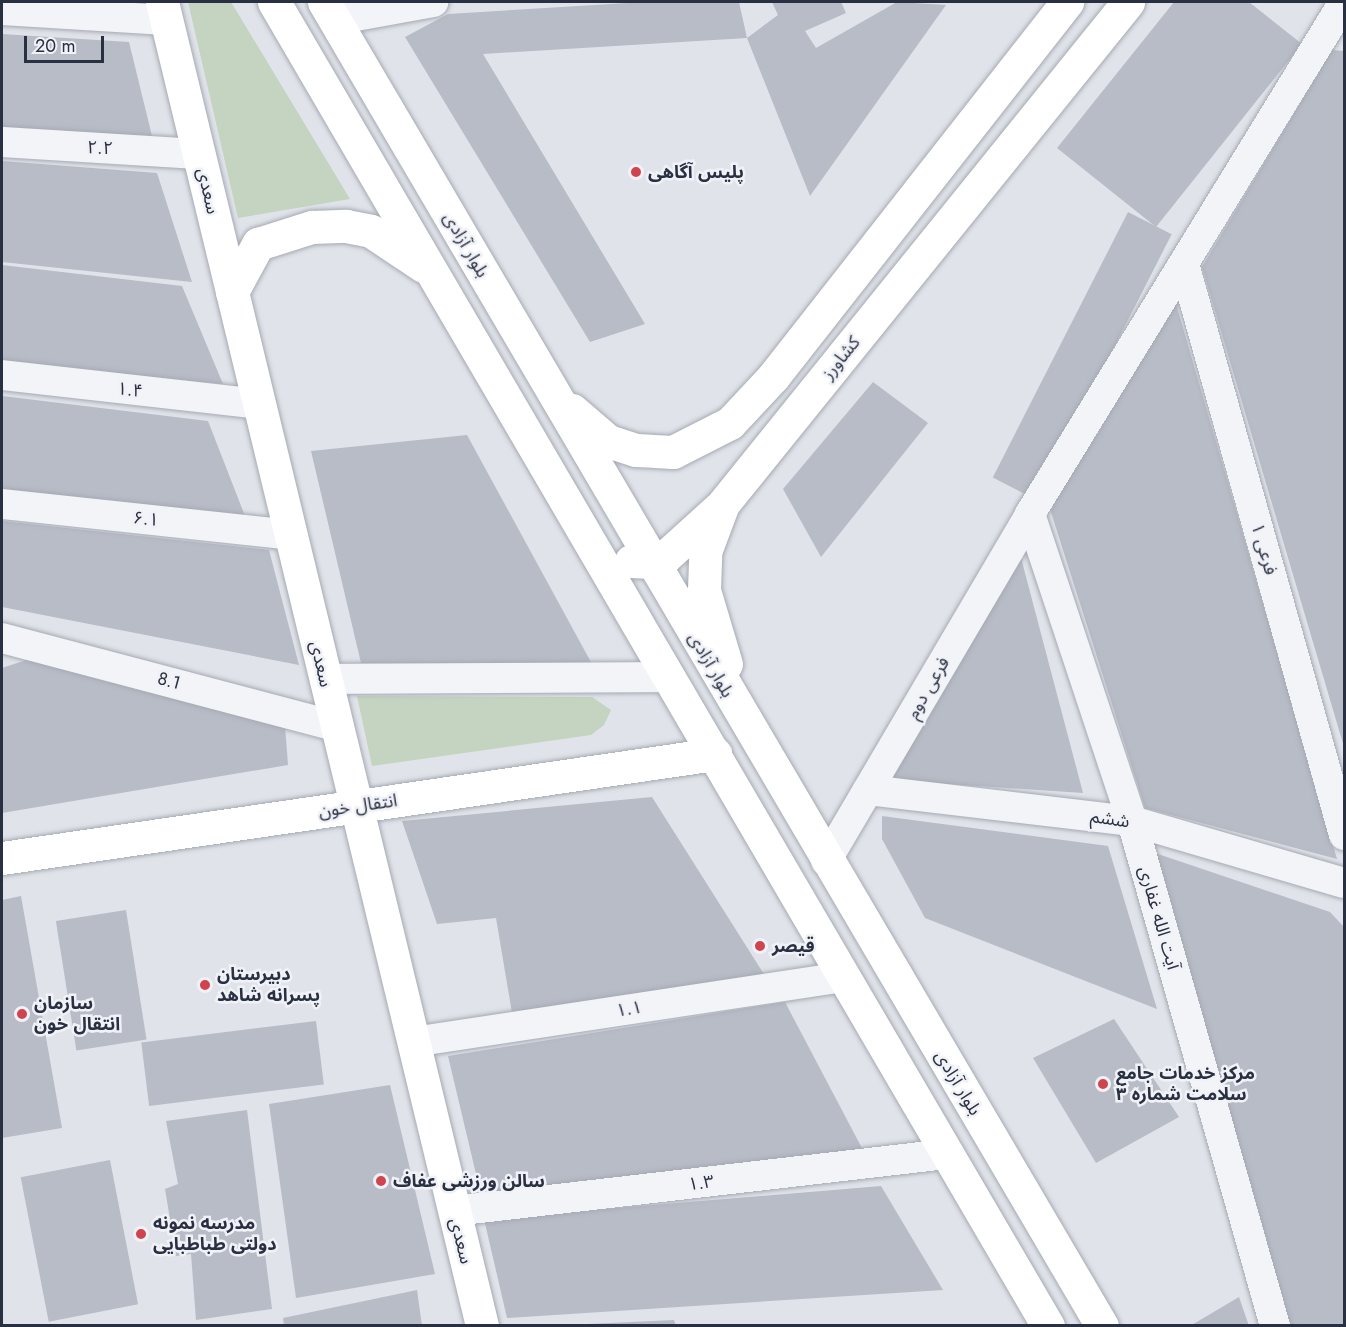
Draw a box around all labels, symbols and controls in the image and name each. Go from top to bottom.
scale bar [27,24,106,62]
text: 20 m [35,33,75,59]
street label: ۲.۲ [86,137,114,159]
place label: پلیس آگاهی [648,161,744,183]
marker: پلیس آگاهی [629,165,643,179]
street label: سعدی [192,166,224,216]
street label: بلوار آزادی [439,208,493,282]
street label: کشاورز [817,332,865,384]
street label: ۱.۴ [116,378,144,402]
street label: ۶.۱ [132,507,160,531]
street label: فرعی ۱ [1246,521,1282,577]
street label: بلوار آزادی [684,628,738,702]
street label: سعدی [305,639,337,689]
street label: فرعی دوم [902,653,954,723]
street label: 8.1 [155,668,183,694]
street label: انتقال خون [317,790,399,822]
street label: ششم [1089,806,1131,832]
street label: آیت الله غفاری [1134,864,1184,972]
place label: قیصر [772,935,815,957]
marker: قیصر [753,939,767,953]
place label: دبیرستان پسرانه شاهد [217,964,320,1006]
marker: دبیرستان پسرانه شاهد [198,978,212,992]
place label: سازمان انتقال خون [34,993,120,1036]
street label: ۱.۱ [614,996,644,1022]
marker: سازمان انتقال خون [15,1007,29,1021]
street label: بلوار آزادی [930,1047,986,1119]
place label: مرکز خدمات جامع سلامت شماره ۳ [1116,1063,1255,1106]
marker: مرکز خدمات جامع سلامت شماره ۳ [1094,1075,1112,1093]
place label: سالن ورزشی عفاف [393,1170,545,1192]
street label: ۱.۳ [687,1171,715,1195]
marker: سالن ورزشی عفاف [374,1174,388,1188]
place label: مدرسه نمونه دولتی طباطبایی [153,1213,276,1256]
street label: سعدی [445,1216,477,1266]
marker: مدرسه نمونه دولتی طباطبایی [134,1227,148,1241]

